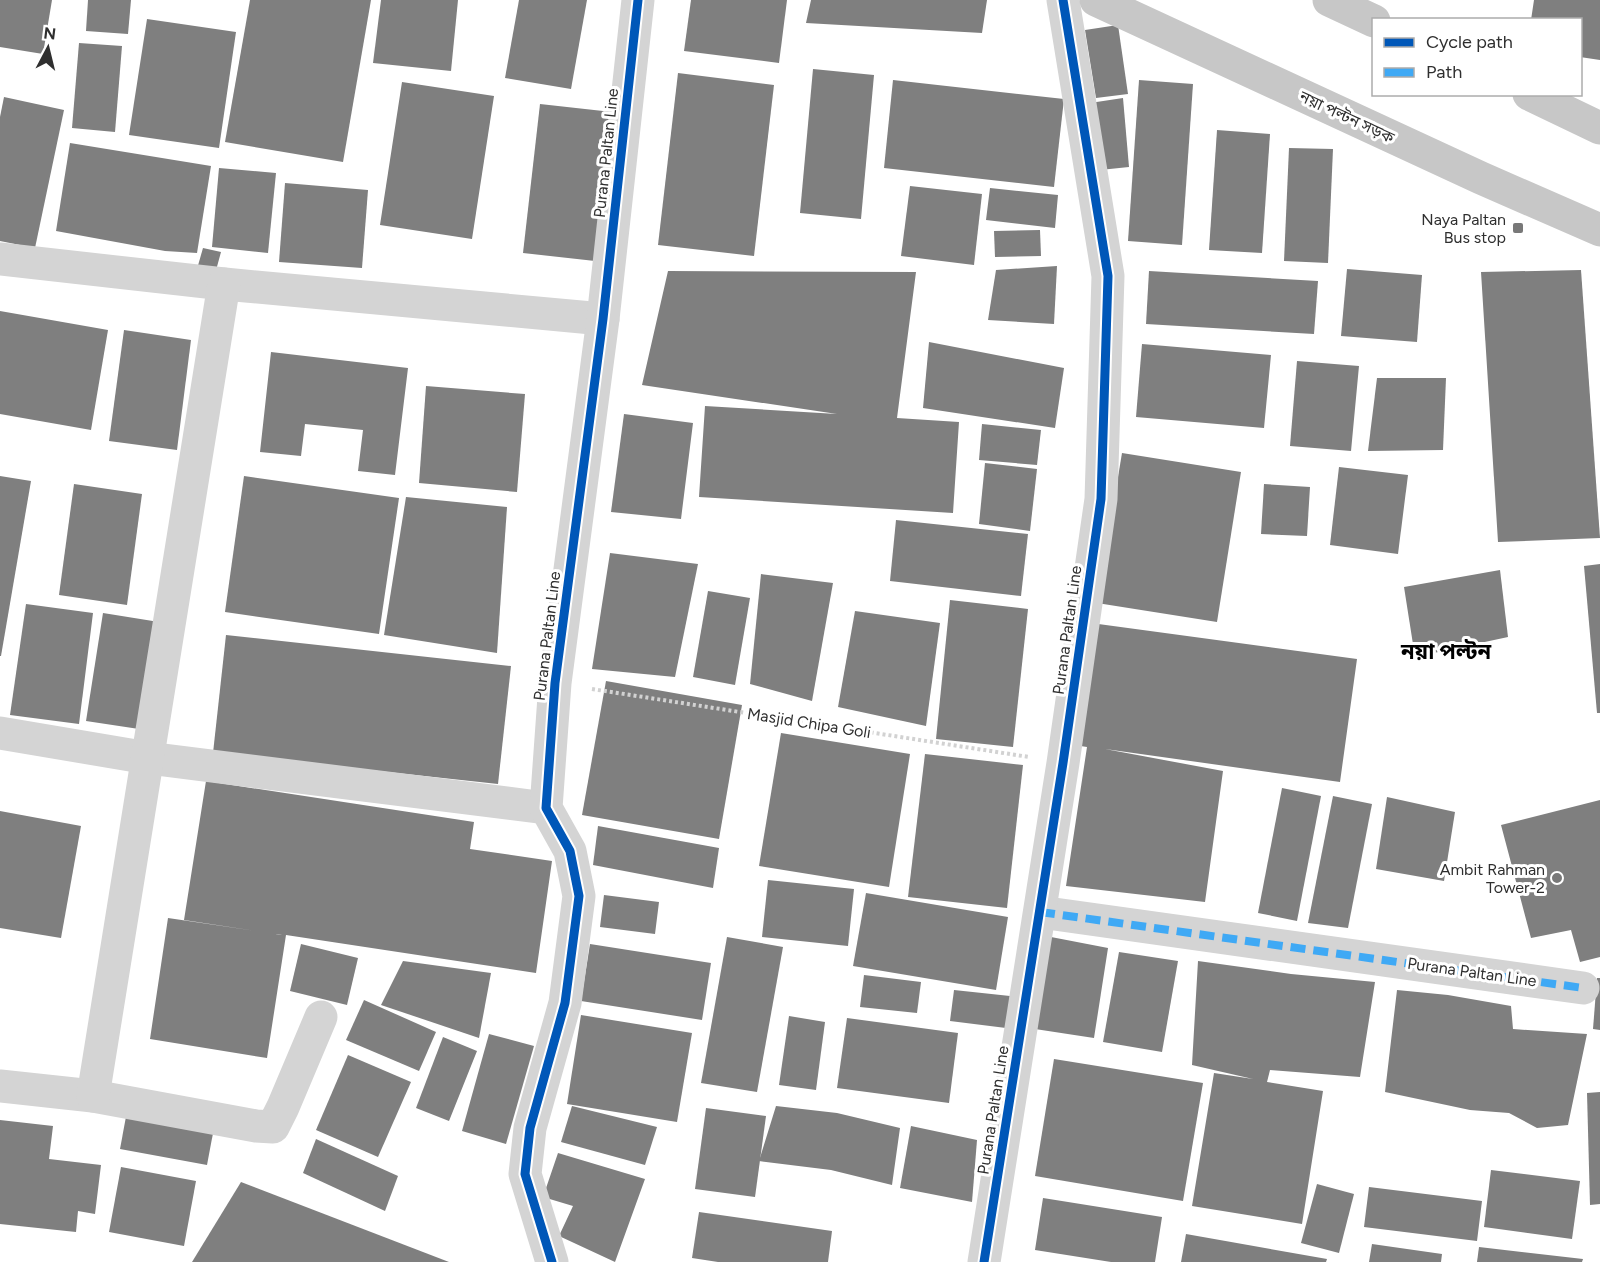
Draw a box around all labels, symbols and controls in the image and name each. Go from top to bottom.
north arrow [18,18,78,78]
legend [1372,18,1582,96]
text: N [42,23,57,44]
text: Cycle path [1426,31,1513,53]
text: Path [1426,61,1462,83]
street label: নয়া পল্টন সড়ক [1296,86,1398,148]
street label: Purana Paltan Line [590,87,622,219]
place label: Naya Paltan Bus stop [1421,210,1506,247]
marker: Naya Paltan Bus stop [1511,221,1525,235]
street label: Purana Paltan Line [1049,564,1086,696]
street label: Purana Paltan Line [530,570,564,702]
district label: নয়া পল্টন [1400,638,1491,665]
street label: Masjid Chipa Goli [746,704,872,742]
place label: Ambit Rahman Tower-2 [1440,860,1545,897]
marker: Ambit Rahman Tower-2 [1550,871,1564,885]
street label: Purana Paltan Line [1406,954,1538,991]
street label: Purana Paltan Line [973,1044,1013,1176]

